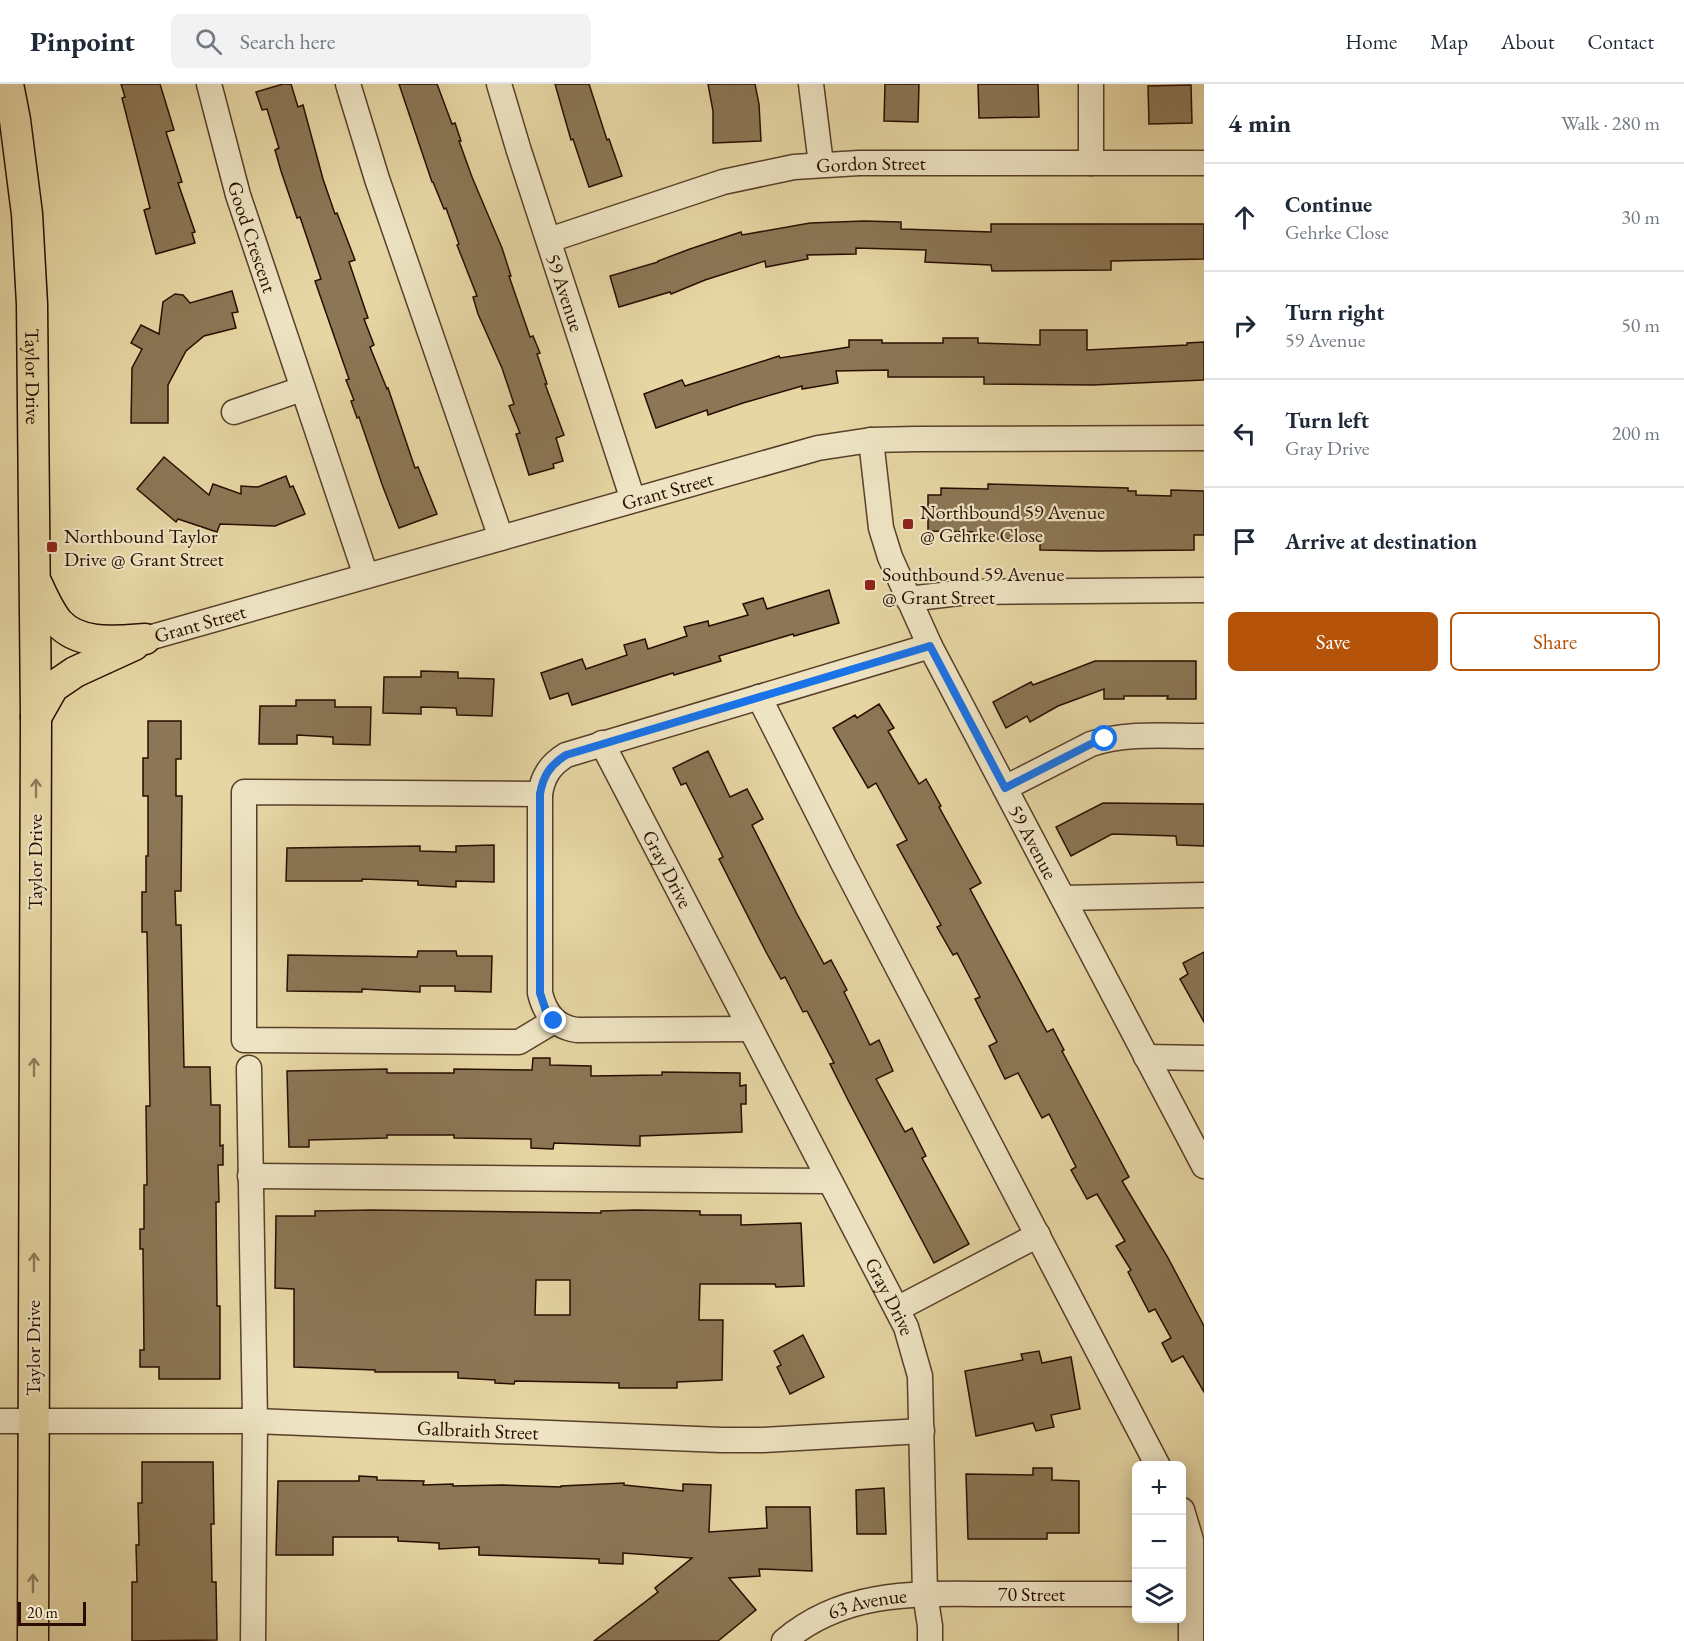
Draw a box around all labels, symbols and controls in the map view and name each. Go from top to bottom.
search box [171,14,591,68]
text: Pinpoint [30,23,135,59]
icon: search [192,25,225,58]
text: Search here [240,27,335,56]
text: Home [1345,28,1397,55]
text: Map [1430,28,1468,55]
text: About [1501,28,1554,55]
text: Contact [1587,28,1654,55]
text: 4 min [1228,106,1291,140]
text: Walk · 280 m [1561,110,1660,136]
street label: Gordon Street [815,150,926,179]
street label: Good Crescent [222,178,283,297]
text: Continue [1285,190,1372,219]
icon: ahead [1228,201,1261,234]
text: 30 m [1621,204,1660,230]
text: Gehrke Close [1285,219,1389,245]
street label: 59 Avenue [540,250,590,335]
text: Turn right [1285,298,1384,327]
icon: right [1228,309,1261,342]
text: 50 m [1621,312,1660,338]
text: 59 Avenue [1285,327,1366,353]
street label: Taylor Drive [19,328,46,425]
text: Turn left [1285,406,1369,435]
icon: left [1228,417,1261,450]
text: 200 m [1612,420,1660,446]
text: Gray Drive [1285,435,1370,461]
street label: Grant Street [619,465,717,516]
place label: Northbound 59 Avenue @ Gehrke Close [920,499,1105,548]
marker: Northbound 59 Avenue @ Gehrke Close [901,517,915,531]
place label: Northbound Taylor Drive @ Grant Street [64,523,224,572]
icon: arrive [1228,525,1261,558]
text: Arrive at destination [1285,527,1477,556]
marker: Northbound Taylor Drive @ Grant Street [45,540,59,554]
place label: Southbound 59 Avenue @ Grant Street [882,561,1065,610]
marker: Southbound 59 Avenue @ Grant Street [863,578,877,592]
street label: Grant Street [151,598,249,649]
button: Save [1228,612,1438,671]
button: Share [1450,612,1660,671]
route start [1091,725,1117,751]
one-way arrow [30,778,42,798]
street label: 59 Avenue [1003,800,1064,884]
street label: Taylor Drive [22,814,48,910]
street label: Gray Drive [637,825,699,913]
route end [540,1007,566,1033]
one-way arrow [28,1057,40,1077]
one-way arrow [28,1252,40,1272]
street label: Gray Drive [859,1253,921,1338]
street label: Taylor Drive [20,1300,46,1396]
street label: Galbraith Street [416,1415,540,1446]
map controls [1132,1461,1186,1623]
button: + [1132,1461,1186,1515]
button: − [1132,1515,1186,1569]
button: layers [1132,1569,1186,1623]
one-way arrow [27,1573,39,1593]
street label: 70 Street [998,1581,1066,1607]
street label: 63 Avenue [824,1582,908,1625]
scale bar [18,1599,86,1626]
text: 20 m [27,1602,58,1623]

